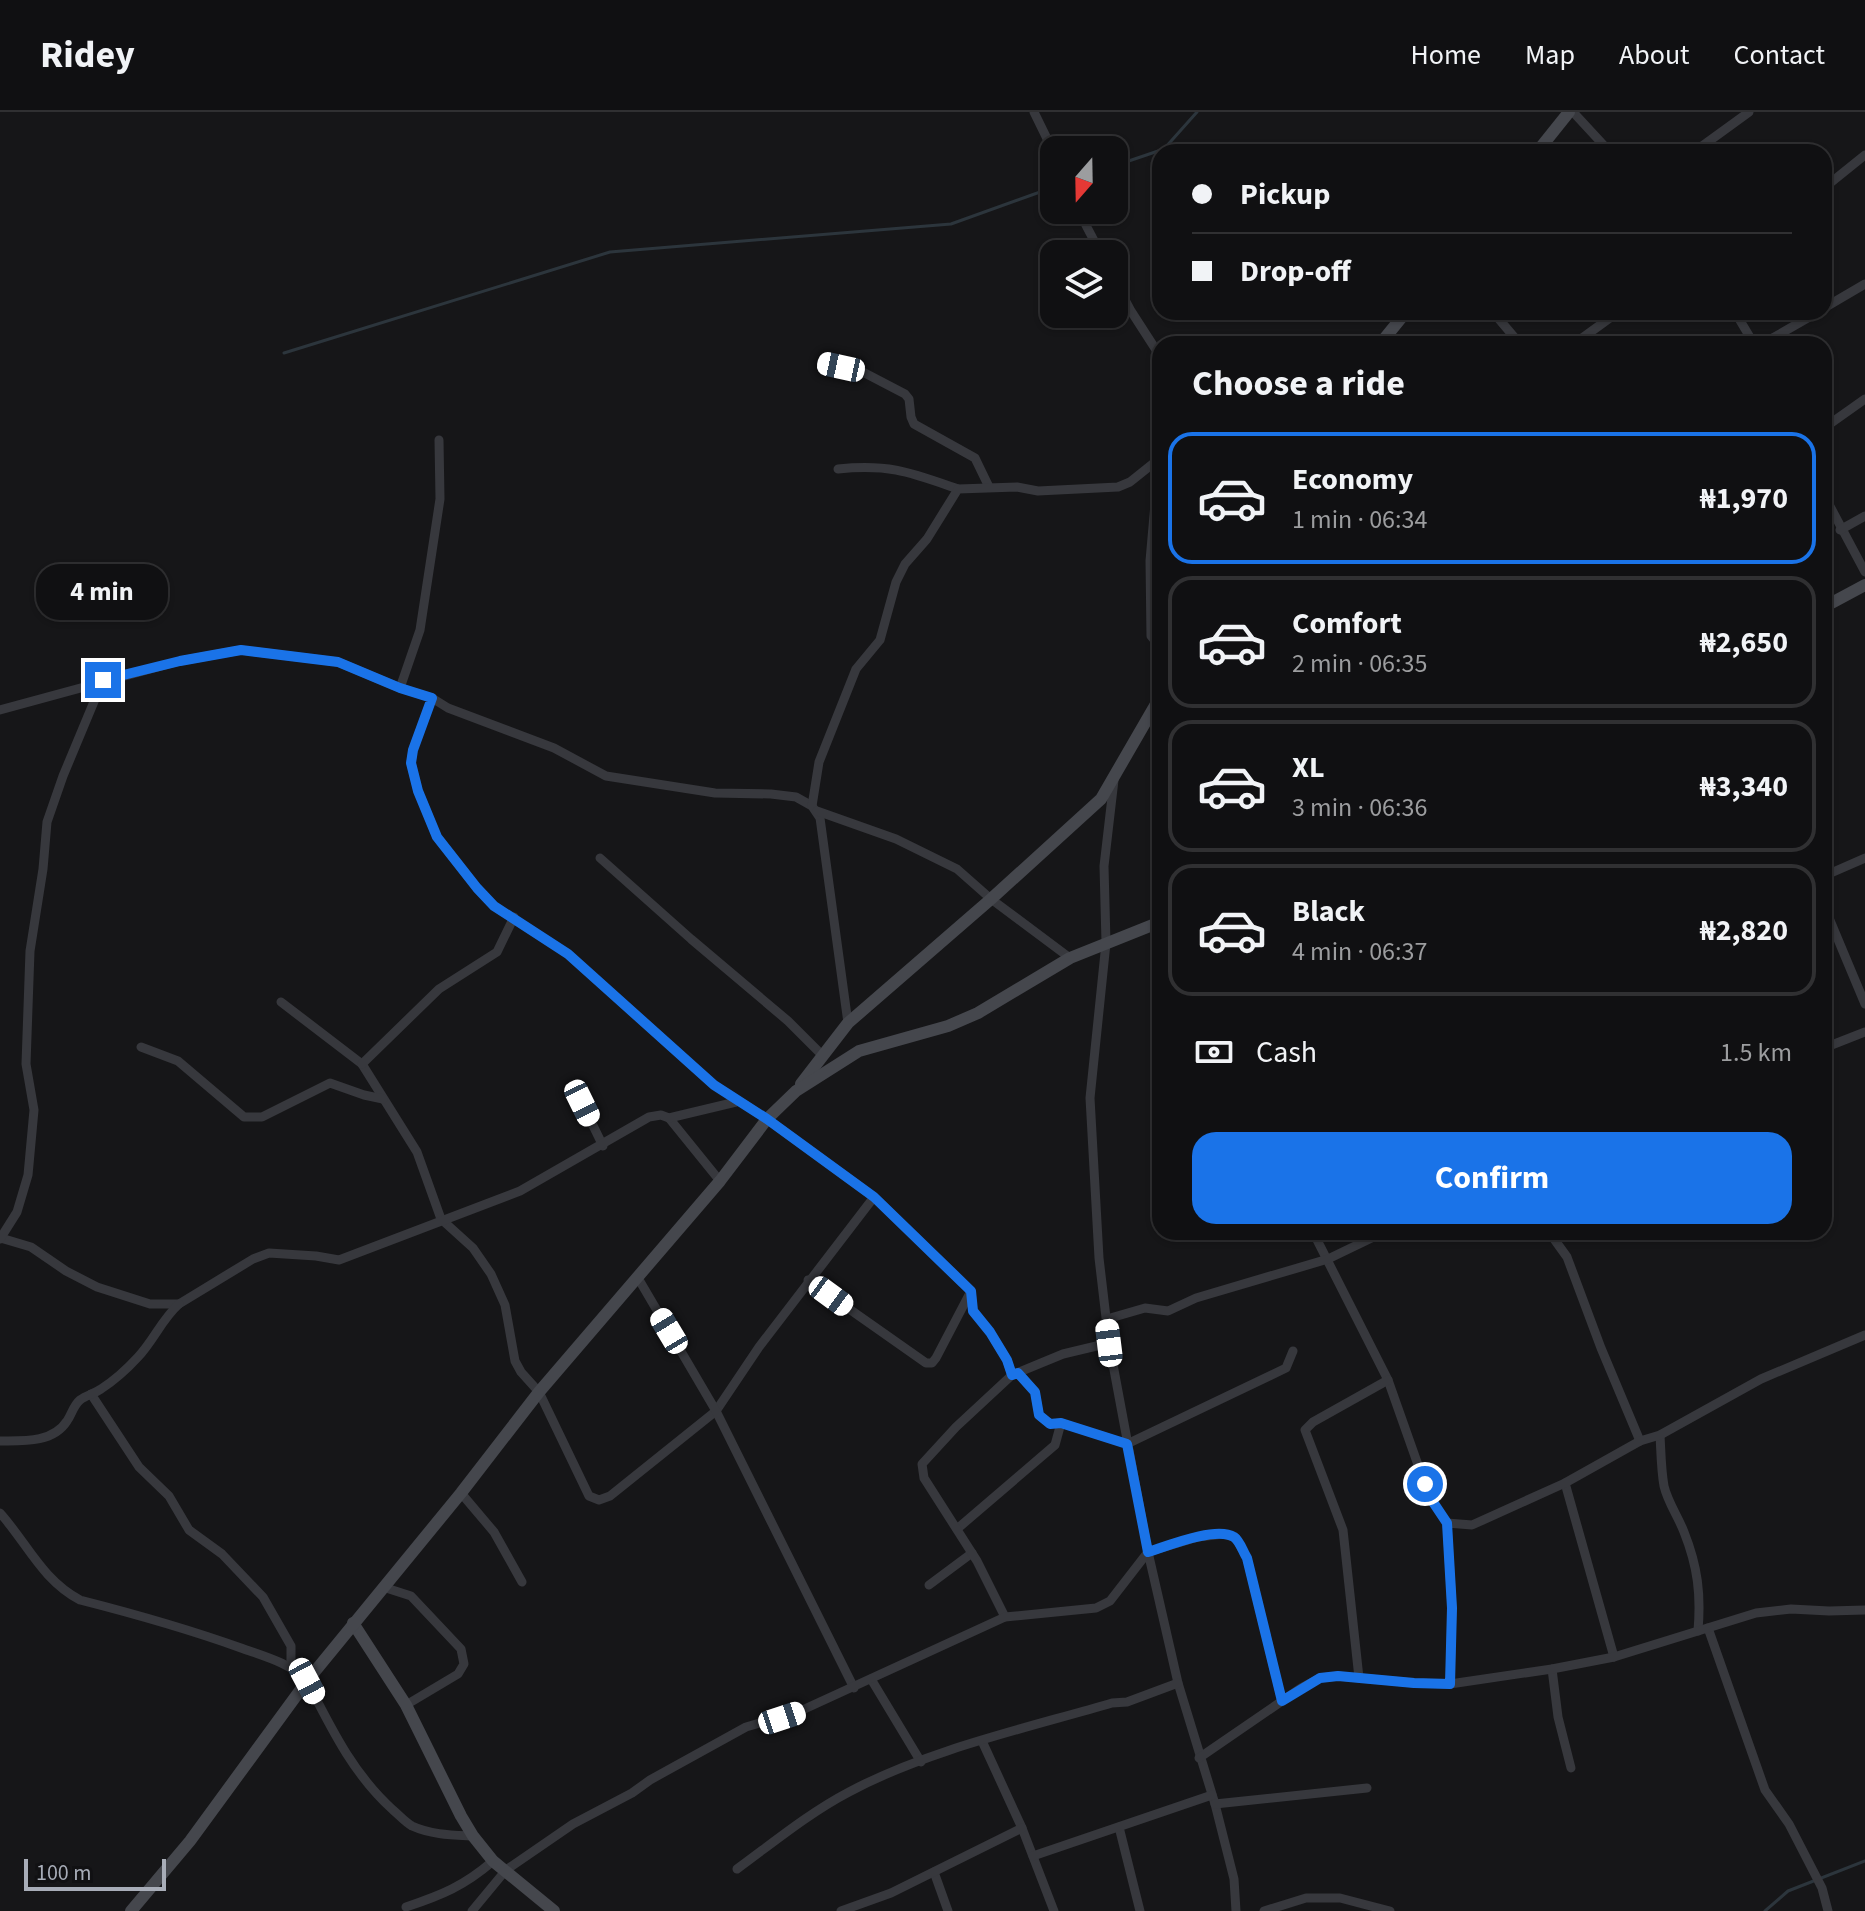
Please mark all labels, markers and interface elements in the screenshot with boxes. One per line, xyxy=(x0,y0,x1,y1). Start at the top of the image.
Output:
text: Ridey xyxy=(40,28,135,82)
text: Home xyxy=(1410,35,1481,75)
text: Map xyxy=(1525,35,1575,75)
text: About xyxy=(1619,35,1690,75)
text: Contact xyxy=(1734,35,1825,75)
north arrow xyxy=(1040,136,1128,224)
map controls xyxy=(1040,136,1128,328)
text: Pickup xyxy=(1240,173,1330,216)
button: layers xyxy=(1040,240,1128,328)
text: Drop-off xyxy=(1240,250,1351,293)
car xyxy=(815,350,867,384)
text: Choose a ride xyxy=(1192,358,1405,409)
text: Economy xyxy=(1292,458,1413,501)
icon: car xyxy=(1196,462,1268,534)
text: ₦1,970 xyxy=(1700,477,1788,520)
text: 1 min · 06:34 xyxy=(1292,501,1427,538)
callout: 4 min xyxy=(37,564,169,620)
text: 4 min xyxy=(70,573,134,610)
text: Comfort xyxy=(1292,602,1402,645)
icon: car xyxy=(1196,606,1268,678)
text: ₦2,650 xyxy=(1700,621,1788,664)
text: 2 min · 06:35 xyxy=(1292,645,1427,682)
route end xyxy=(85,662,121,698)
text: XL xyxy=(1292,746,1325,789)
icon: car xyxy=(1196,750,1268,822)
text: ₦3,340 xyxy=(1700,765,1788,808)
text: 3 min · 06:36 xyxy=(1292,789,1427,826)
text: Black xyxy=(1292,890,1365,933)
icon: car xyxy=(1196,894,1268,966)
text: ₦2,820 xyxy=(1700,909,1788,952)
text: 4 min · 06:37 xyxy=(1292,933,1427,970)
icon: cash xyxy=(1192,1030,1236,1074)
text: Cash xyxy=(1256,1031,1317,1074)
text: 1.5 km xyxy=(1720,1034,1792,1071)
car xyxy=(561,1076,603,1130)
button: Confirm xyxy=(1192,1132,1792,1224)
car xyxy=(805,1272,857,1320)
car xyxy=(646,1304,692,1358)
car xyxy=(1094,1318,1124,1368)
route start xyxy=(1407,1466,1443,1502)
car xyxy=(285,1654,329,1708)
car xyxy=(755,1699,809,1737)
scale bar xyxy=(24,1855,166,1891)
text: 100 m xyxy=(36,1857,91,1889)

